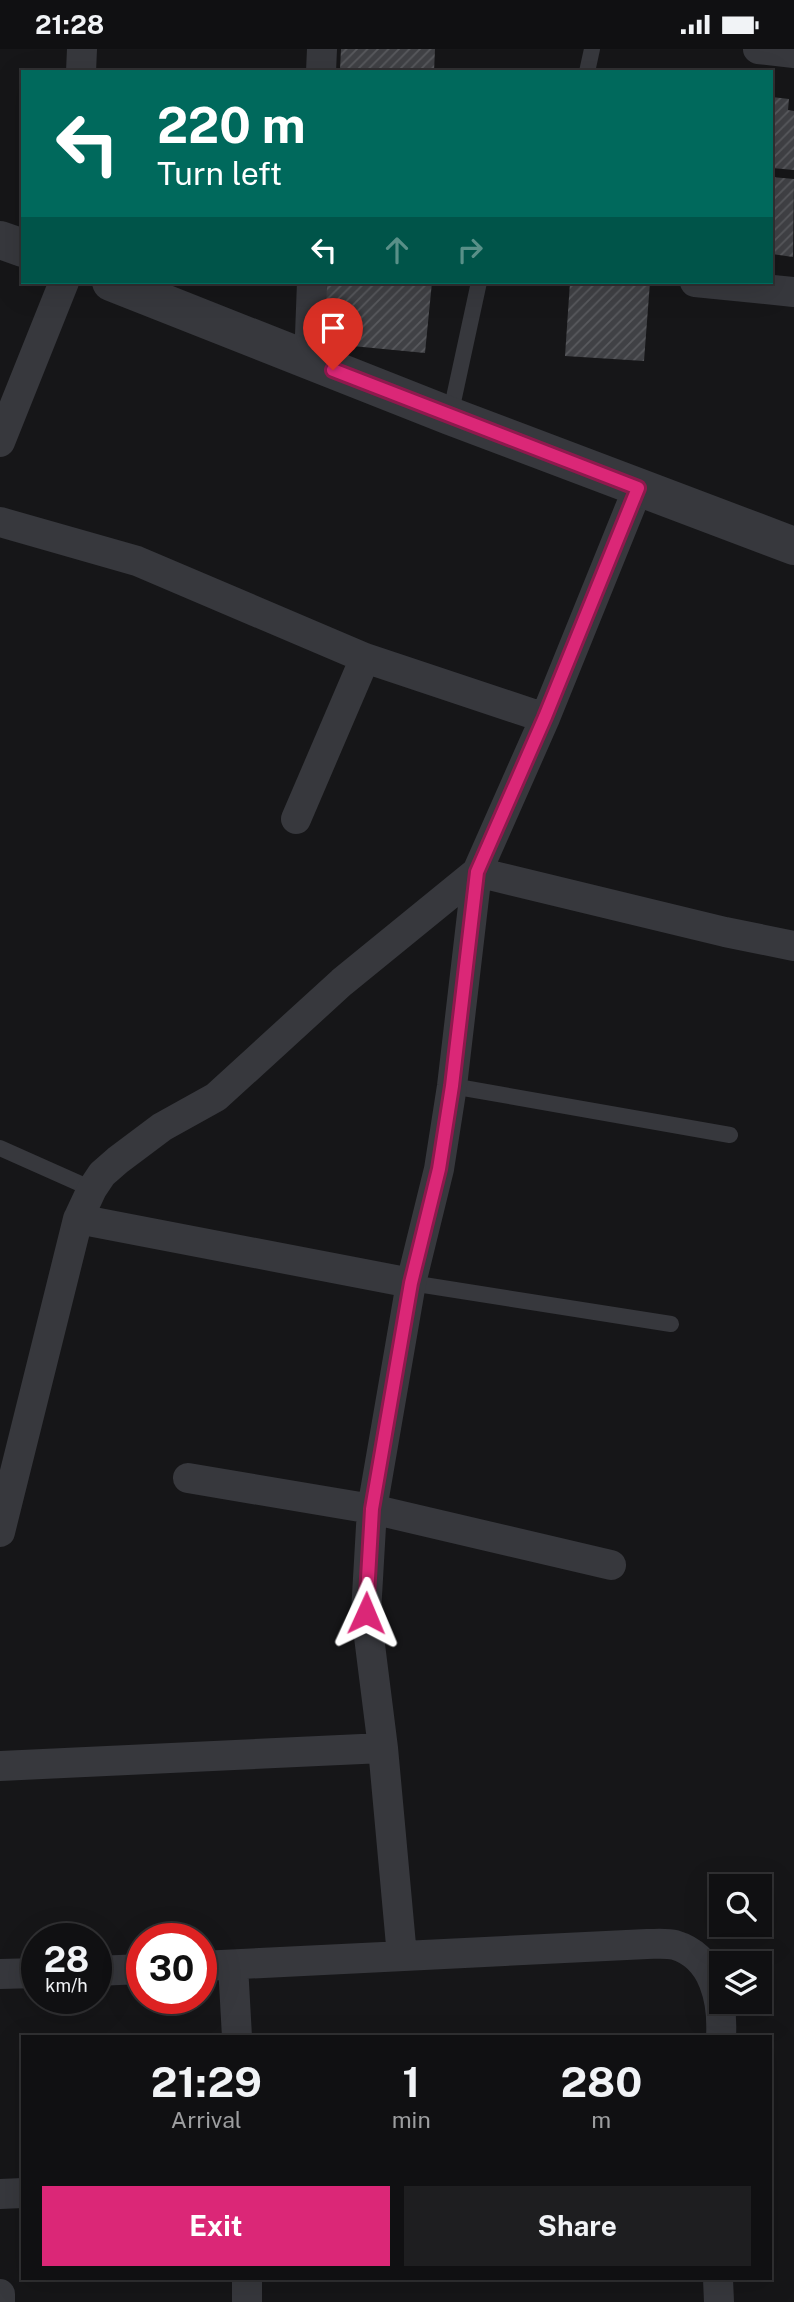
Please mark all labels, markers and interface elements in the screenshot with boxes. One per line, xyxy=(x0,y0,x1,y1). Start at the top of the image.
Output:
text: 21:28 xyxy=(35,9,104,40)
text: 220 m xyxy=(157,96,306,154)
icon: left xyxy=(42,98,133,189)
text: Turn left xyxy=(157,155,282,192)
icon: left xyxy=(305,231,343,269)
icon: ahead xyxy=(378,231,416,269)
icon: right xyxy=(451,231,489,269)
pin xyxy=(303,298,363,370)
icon: arrive xyxy=(314,309,352,347)
position arrow xyxy=(329,1576,403,1650)
map controls xyxy=(709,1874,772,2014)
button: search xyxy=(709,1874,772,1937)
speed limit sign: 30 xyxy=(126,1923,217,2014)
text: 28 xyxy=(44,1939,89,1980)
button: layers xyxy=(709,1951,772,2014)
text: km/h xyxy=(45,1975,88,1996)
text: 21:29 xyxy=(151,2057,262,2106)
text: 1 xyxy=(402,2057,420,2106)
text: 280 xyxy=(560,2057,642,2106)
text: Arrival xyxy=(171,2106,242,2133)
text: min xyxy=(392,2106,431,2133)
text: m xyxy=(591,2106,611,2133)
button: Exit xyxy=(42,2186,390,2266)
button: Share xyxy=(404,2186,751,2266)

